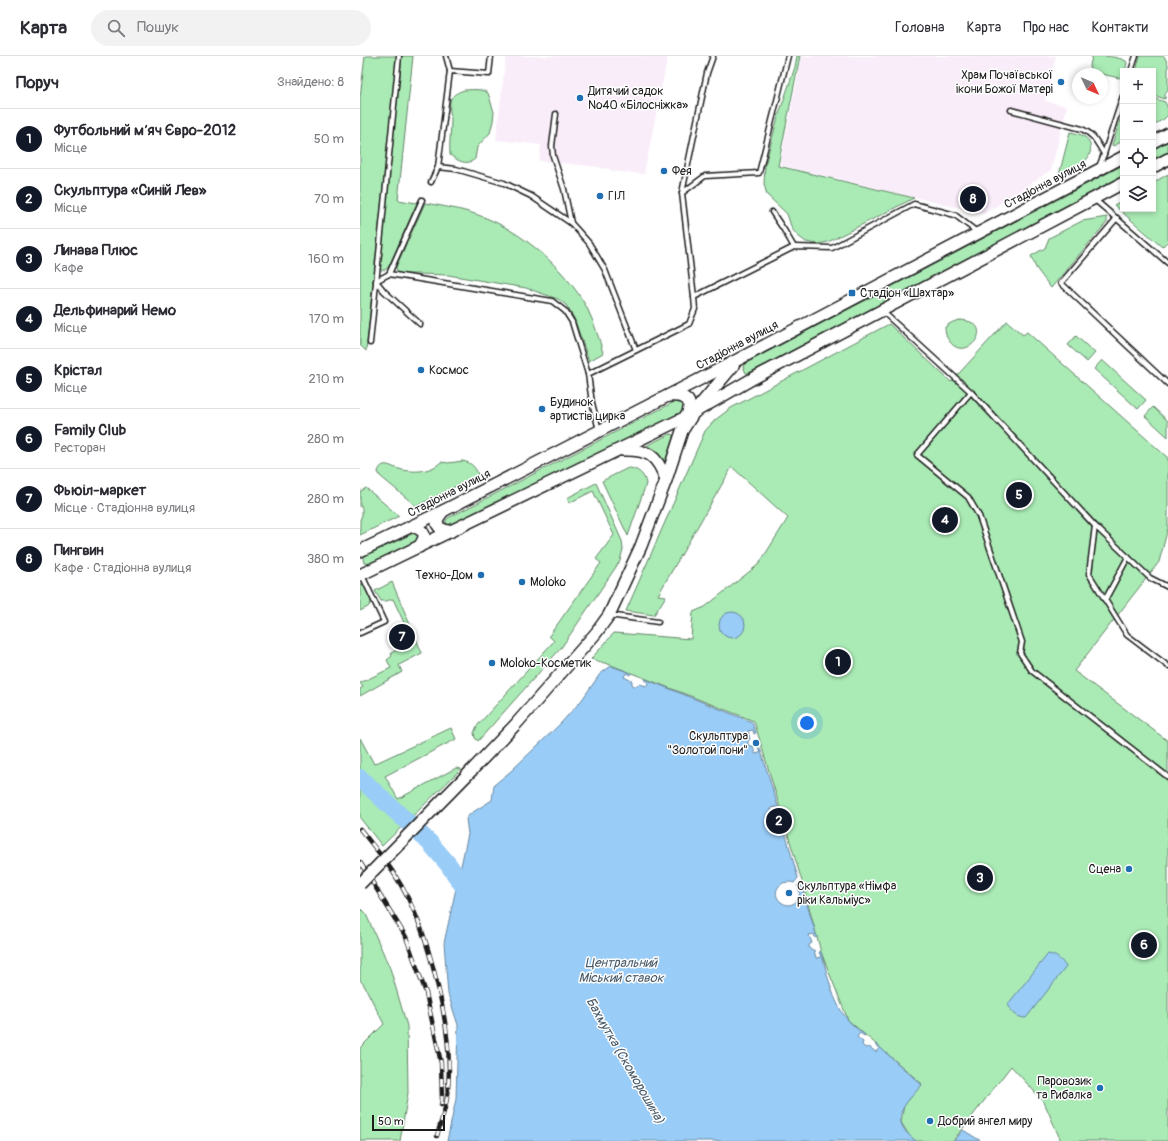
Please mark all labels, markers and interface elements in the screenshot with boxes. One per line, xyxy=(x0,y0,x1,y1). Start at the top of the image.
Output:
search box xyxy=(91,10,371,46)
text: Карта xyxy=(20,16,67,40)
icon: search xyxy=(105,17,127,39)
text: Пошук xyxy=(137,18,179,37)
text: Головна xyxy=(895,19,945,36)
text: Карта xyxy=(967,19,1001,36)
text: Про нас xyxy=(1023,19,1069,36)
text: Контакти xyxy=(1091,19,1148,36)
place label: Храм Почаївської ікони Божої Матері xyxy=(956,68,1053,97)
north arrow xyxy=(1072,68,1108,104)
map controls xyxy=(1120,68,1156,212)
button: + xyxy=(1120,68,1156,104)
text: Поруч xyxy=(16,72,59,93)
text: Знайдено: 8 xyxy=(277,74,344,90)
marker: Храм Почаївської ікони Божої Матері xyxy=(1056,77,1066,87)
place label: Дитячий садок №40 «Білосніжка» xyxy=(587,84,688,113)
marker: Дитячий садок №40 «Білосніжка» xyxy=(575,93,585,103)
button: − xyxy=(1120,104,1156,140)
text: Футбольний мʼяч Євро-2012 xyxy=(54,121,236,140)
text: 1 xyxy=(26,131,32,147)
text: 50 m xyxy=(314,131,344,147)
text: Місце xyxy=(54,140,87,156)
button: locate xyxy=(1120,140,1156,176)
street label: Стадіонна вулиця xyxy=(1002,156,1089,212)
place label: Фея xyxy=(672,164,692,179)
marker: Фея xyxy=(659,166,669,176)
button: layers xyxy=(1120,176,1156,212)
text: Скульптура «Синій Лев» xyxy=(54,181,206,200)
pin: 8 xyxy=(960,184,986,214)
place label: ГІЛ xyxy=(608,189,625,204)
text: 2 xyxy=(25,191,33,207)
text: 70 m xyxy=(314,191,344,207)
marker: ГІЛ xyxy=(595,191,605,201)
text: Місце xyxy=(54,200,87,216)
text: Линава Плюс xyxy=(54,241,138,260)
text: 3 xyxy=(25,251,33,267)
text: 160 m xyxy=(308,251,344,267)
text: Кафе xyxy=(54,260,83,276)
place label: Стадіон «Шахтар» xyxy=(860,286,954,301)
marker: Стадіон «Шахтар» xyxy=(847,288,857,298)
text: Дельфинарий Немо xyxy=(54,301,176,320)
text: 4 xyxy=(25,311,33,327)
text: 170 m xyxy=(309,311,344,327)
street label: Стадіонна вулиця xyxy=(694,317,781,373)
text: Місце xyxy=(54,320,87,336)
text: Крістал xyxy=(54,361,102,380)
place label: Космос xyxy=(429,363,469,378)
marker: Космос xyxy=(416,365,426,375)
text: 5 xyxy=(25,371,33,387)
text: 210 m xyxy=(308,371,344,387)
text: Місце xyxy=(54,380,87,396)
place label: Будинок артистів цирка xyxy=(550,395,626,424)
marker: Будинок артистів цирка xyxy=(537,404,547,414)
text: Family Club xyxy=(54,421,126,440)
text: 6 xyxy=(25,431,33,447)
text: 280 m xyxy=(307,431,344,447)
text: Ресторан xyxy=(54,440,105,456)
street label: Стадіонна вулиця xyxy=(405,466,493,521)
pin: 5 xyxy=(1006,480,1032,510)
text: Фьюіл-маркет xyxy=(54,481,146,500)
text: 7 xyxy=(26,491,32,507)
text: 280 m xyxy=(307,491,344,507)
text: Місце · Стадіонна вулиця xyxy=(54,500,195,516)
pin: 4 xyxy=(932,505,958,535)
text: Пингвин xyxy=(54,541,104,560)
text: 8 xyxy=(26,551,32,567)
text: 380 m xyxy=(307,551,344,567)
text: Кафе · Стадіонна вулиця xyxy=(54,560,191,576)
place label: Техно-Дом xyxy=(415,568,473,583)
marker: Техно-Дом xyxy=(476,570,486,580)
place label: Moloko xyxy=(530,575,566,590)
marker: Moloko xyxy=(517,577,527,587)
pin: 7 xyxy=(389,622,415,652)
pin: 1 xyxy=(825,647,851,677)
place label: Moloko-Косметик xyxy=(500,656,592,671)
marker: Moloko-Косметик xyxy=(487,658,497,668)
your location xyxy=(797,713,817,733)
place label: Скульптура "Золотой пони" xyxy=(667,729,748,758)
marker: Скульптура "Золотой пони" xyxy=(751,738,761,748)
pin: 2 xyxy=(766,806,792,836)
place label: Сцена xyxy=(1089,862,1121,877)
pin: 3 xyxy=(967,863,993,893)
marker: Сцена xyxy=(1124,864,1134,874)
place label: Скульптура «Німфа ріки Кальміус» xyxy=(797,879,897,908)
marker: Скульптура «Німфа ріки Кальміус» xyxy=(784,888,794,898)
pin: 6 xyxy=(1131,930,1157,960)
water label: Центральний Міський ставок xyxy=(579,955,665,986)
water label: Бахмутка (Скоморошина) xyxy=(582,995,668,1127)
place label: Паровозик та Рибалка xyxy=(1036,1074,1092,1103)
marker: Паровозик та Рибалка xyxy=(1095,1083,1105,1093)
scale bar xyxy=(372,1113,445,1132)
place label: Добрий ангел миру xyxy=(937,1114,1032,1129)
text: 50 m xyxy=(378,1115,404,1128)
marker: Добрий ангел миру xyxy=(925,1116,935,1126)

